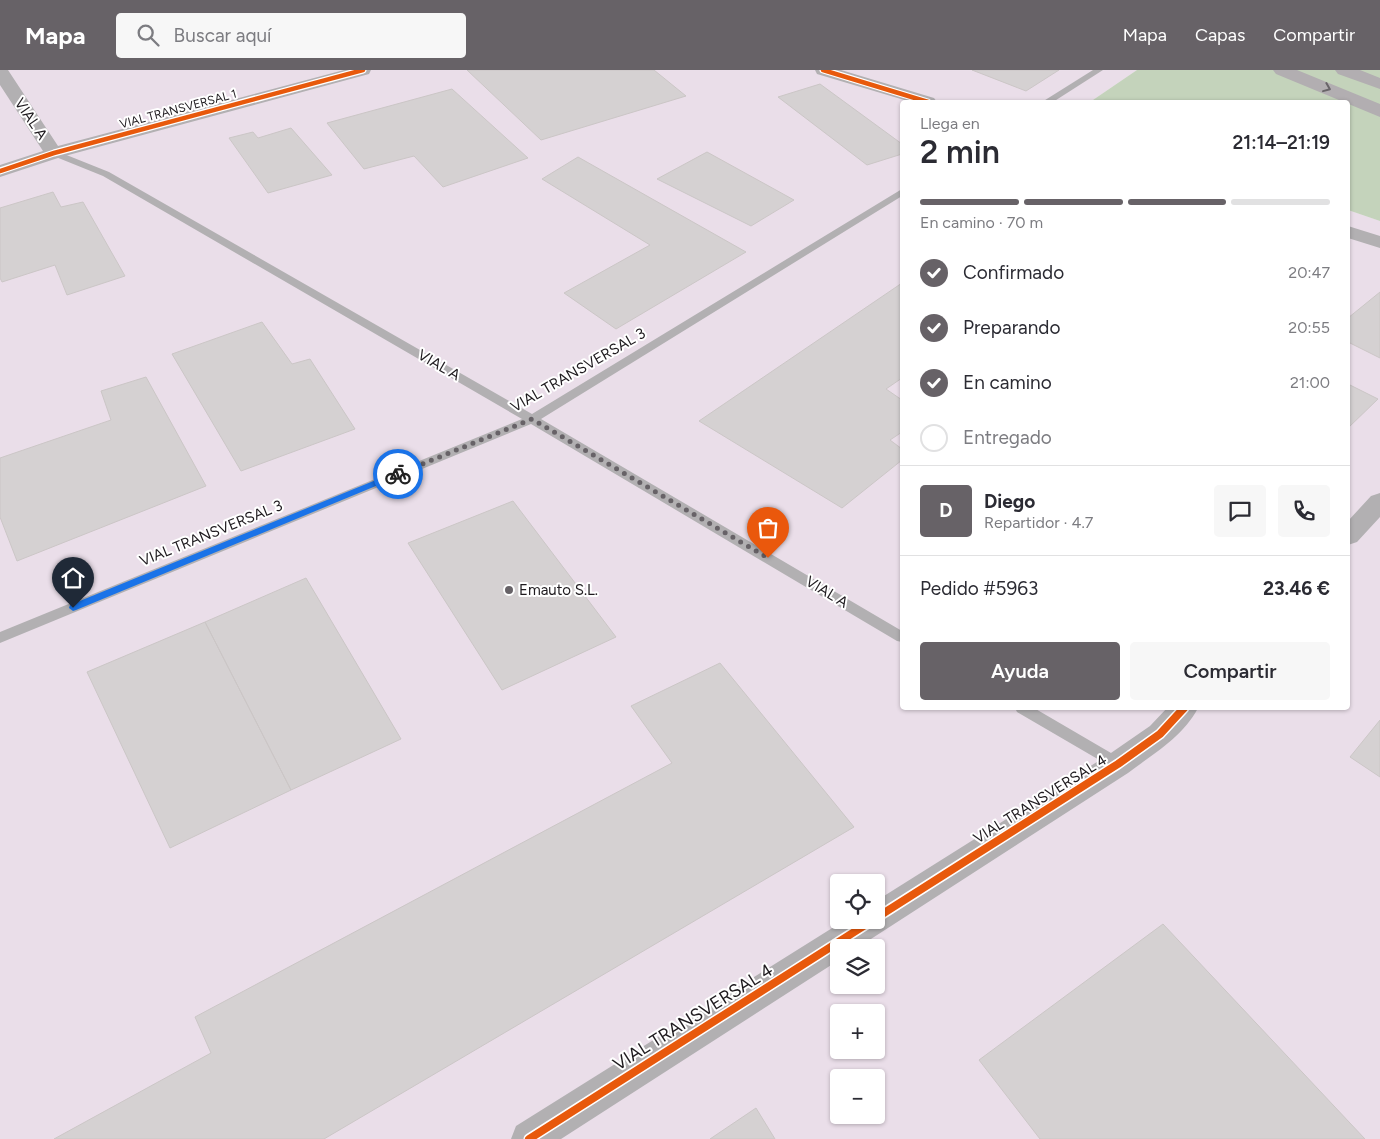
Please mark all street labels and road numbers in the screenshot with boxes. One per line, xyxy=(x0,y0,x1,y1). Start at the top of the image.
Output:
street label: VIAL TRANSVERSAL 1 xyxy=(118,87,238,131)
street label: VIAL A xyxy=(11,95,51,143)
street label: VIAL TRANSVERSAL 3 xyxy=(507,324,649,416)
street label: VIAL A xyxy=(414,346,464,384)
street label: VIAL TRANSVERSAL 3 xyxy=(137,496,285,570)
street label: VIAL A xyxy=(803,572,851,612)
street label: VIAL TRANSVERSAL 4 xyxy=(970,751,1110,847)
street label: VIAL TRANSVERSAL 4 xyxy=(609,959,777,1075)

